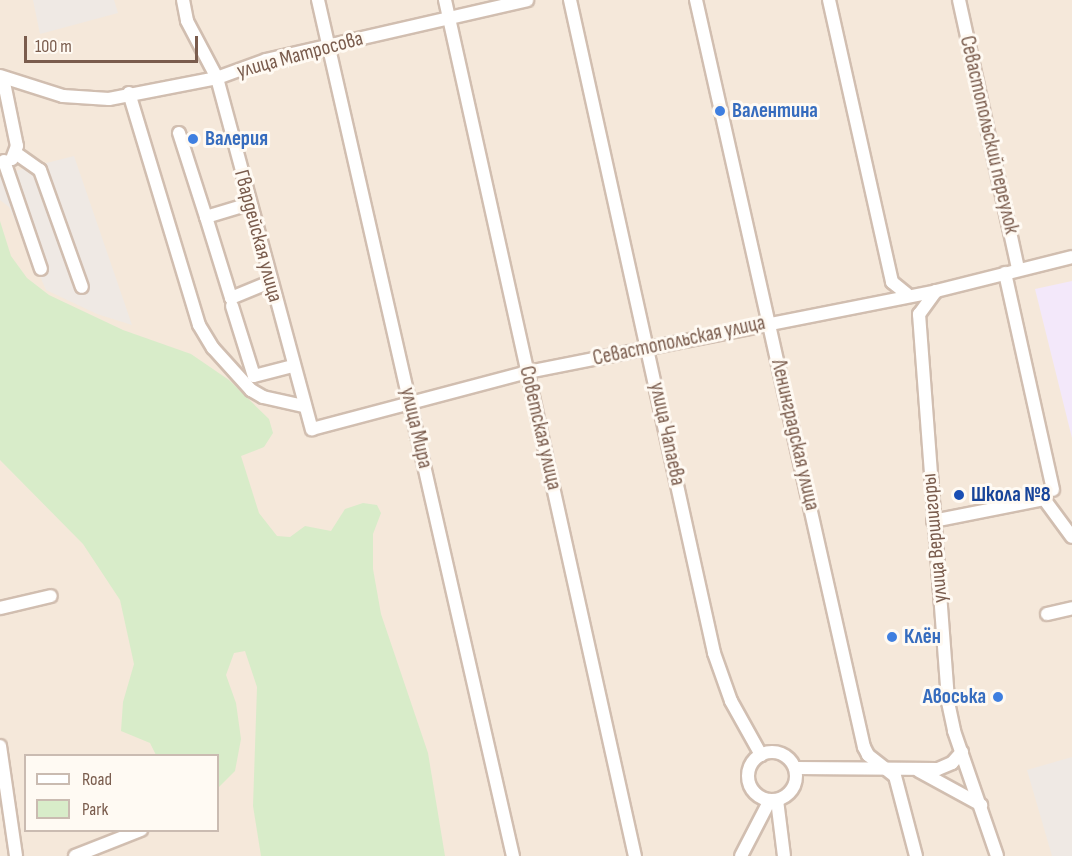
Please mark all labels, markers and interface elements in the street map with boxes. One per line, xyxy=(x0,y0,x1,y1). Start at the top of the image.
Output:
scale bar xyxy=(27,24,201,62)
street label: улица Матросова xyxy=(234,26,366,84)
street label: Севастопольский переулок xyxy=(954,34,1024,236)
text: 100 m xyxy=(35,36,72,57)
place label: Валентина xyxy=(732,98,818,124)
marker: Валентина xyxy=(713,104,727,118)
place label: Валерия xyxy=(205,126,268,152)
marker: Валерия xyxy=(186,132,200,146)
street label: Гвардейская улица xyxy=(228,167,288,305)
street label: Севастопольская улица xyxy=(591,310,767,372)
street label: Ленинградская улица xyxy=(765,357,825,513)
street label: Советская улица xyxy=(514,364,566,492)
street label: улица Чапаева xyxy=(644,380,690,488)
street label: улица Мира xyxy=(394,385,438,471)
street label: улица Вершигоры xyxy=(917,472,953,604)
place label: Школа №8 xyxy=(971,482,1051,508)
marker: Школа №8 xyxy=(952,488,966,502)
place label: Клён xyxy=(904,624,941,650)
marker: Клён xyxy=(885,630,899,644)
place label: Авоська xyxy=(923,684,986,710)
marker: Авоська xyxy=(991,690,1005,704)
legend xyxy=(24,754,219,832)
text: Road xyxy=(82,769,112,790)
text: Park xyxy=(82,799,108,820)

